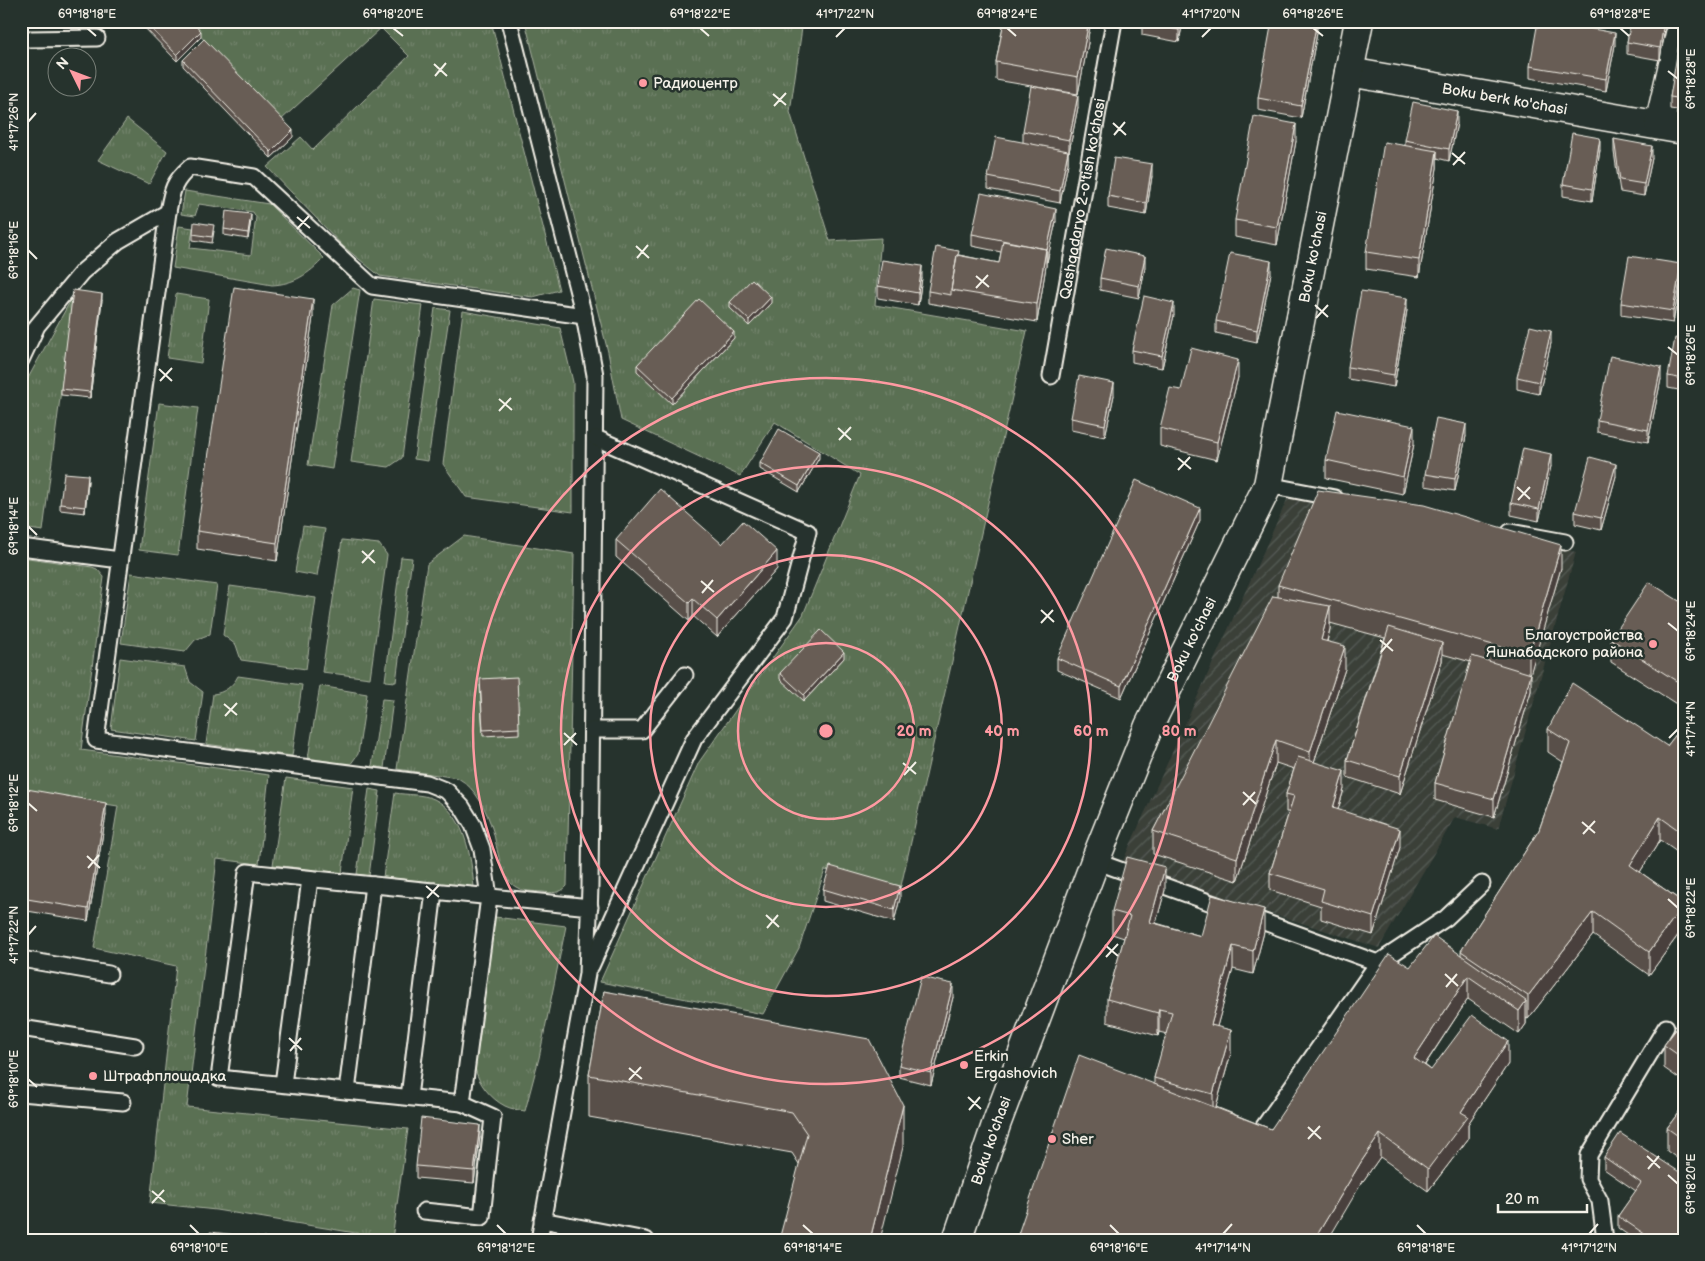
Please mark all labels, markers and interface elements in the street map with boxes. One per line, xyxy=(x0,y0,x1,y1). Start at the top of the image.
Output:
text: 69°18'18"E xyxy=(58,7,116,22)
text: 69°18'20"E xyxy=(363,7,423,22)
text: 69°18'22"E xyxy=(670,7,730,22)
text: 41°17'22"N xyxy=(816,7,874,22)
text: 69°18'24"E xyxy=(977,7,1037,22)
text: 41°17'20"N xyxy=(1182,7,1240,22)
text: 69°18'26"E xyxy=(1283,7,1344,22)
text: 69°18'28"E xyxy=(1590,7,1650,22)
north arrow xyxy=(48,48,98,98)
text: 69°18'28"E xyxy=(1684,49,1699,109)
text: N xyxy=(53,54,73,73)
place label: Радиоцентр xyxy=(653,74,738,93)
marker: Радиоцентр xyxy=(637,77,649,89)
street label: Boku berk ko'chasi xyxy=(1441,79,1569,119)
text: 41°17'26"N xyxy=(7,93,22,151)
street label: Qashqadaryo 2-o'tish ko'chasi xyxy=(1055,97,1110,301)
street label: Boku ko'chasi xyxy=(1294,210,1331,304)
text: 69°18'16"E xyxy=(7,221,22,279)
text: 69°18'26"E xyxy=(1684,324,1699,385)
text: 69°18'14"E xyxy=(7,497,22,555)
street label: Boku ko'chasi xyxy=(1163,594,1221,686)
text: 69°18'24"E xyxy=(1684,601,1699,661)
place label: Благоустройства Яшнабадского района xyxy=(1486,626,1643,662)
marker: Благоустройства Яшнабадского района xyxy=(1647,638,1659,650)
text: 41°17'14"N xyxy=(1684,701,1699,757)
centre of rings xyxy=(817,722,835,740)
text: 20 m xyxy=(897,722,932,741)
text: 40 m xyxy=(984,722,1020,741)
text: 60 m xyxy=(1073,722,1109,741)
text: 80 m xyxy=(1161,722,1197,741)
text: 69°18'12"E xyxy=(7,774,22,832)
text: 69°18'22"E xyxy=(1684,878,1699,938)
text: 41°17'22"N xyxy=(7,906,22,964)
place label: Erkin Ergashovich xyxy=(974,1047,1057,1083)
text: 69°18'10"E xyxy=(7,1050,22,1108)
marker: Erkin Ergashovich xyxy=(958,1059,970,1071)
place label: Штрафплощадка xyxy=(103,1067,226,1086)
marker: Штрафплощадка xyxy=(87,1070,99,1082)
street label: Boku ko'chasi xyxy=(967,1094,1015,1188)
place label: Sher xyxy=(1062,1130,1094,1149)
marker: Sher xyxy=(1046,1133,1058,1145)
text: 69°18'20"E xyxy=(1684,1154,1699,1214)
scale bar xyxy=(1498,1181,1586,1213)
text: 20 m xyxy=(1505,1190,1539,1209)
text: 69°18'10"E xyxy=(170,1241,228,1256)
text: 69°18'12"E xyxy=(477,1241,535,1256)
text: 69°18'14"E xyxy=(784,1241,842,1256)
text: 69°18'16"E xyxy=(1090,1241,1148,1256)
text: 41°17'14"N xyxy=(1195,1241,1251,1256)
text: 69°18'18"E xyxy=(1397,1241,1455,1256)
text: 41°17'12"N xyxy=(1561,1241,1617,1256)

